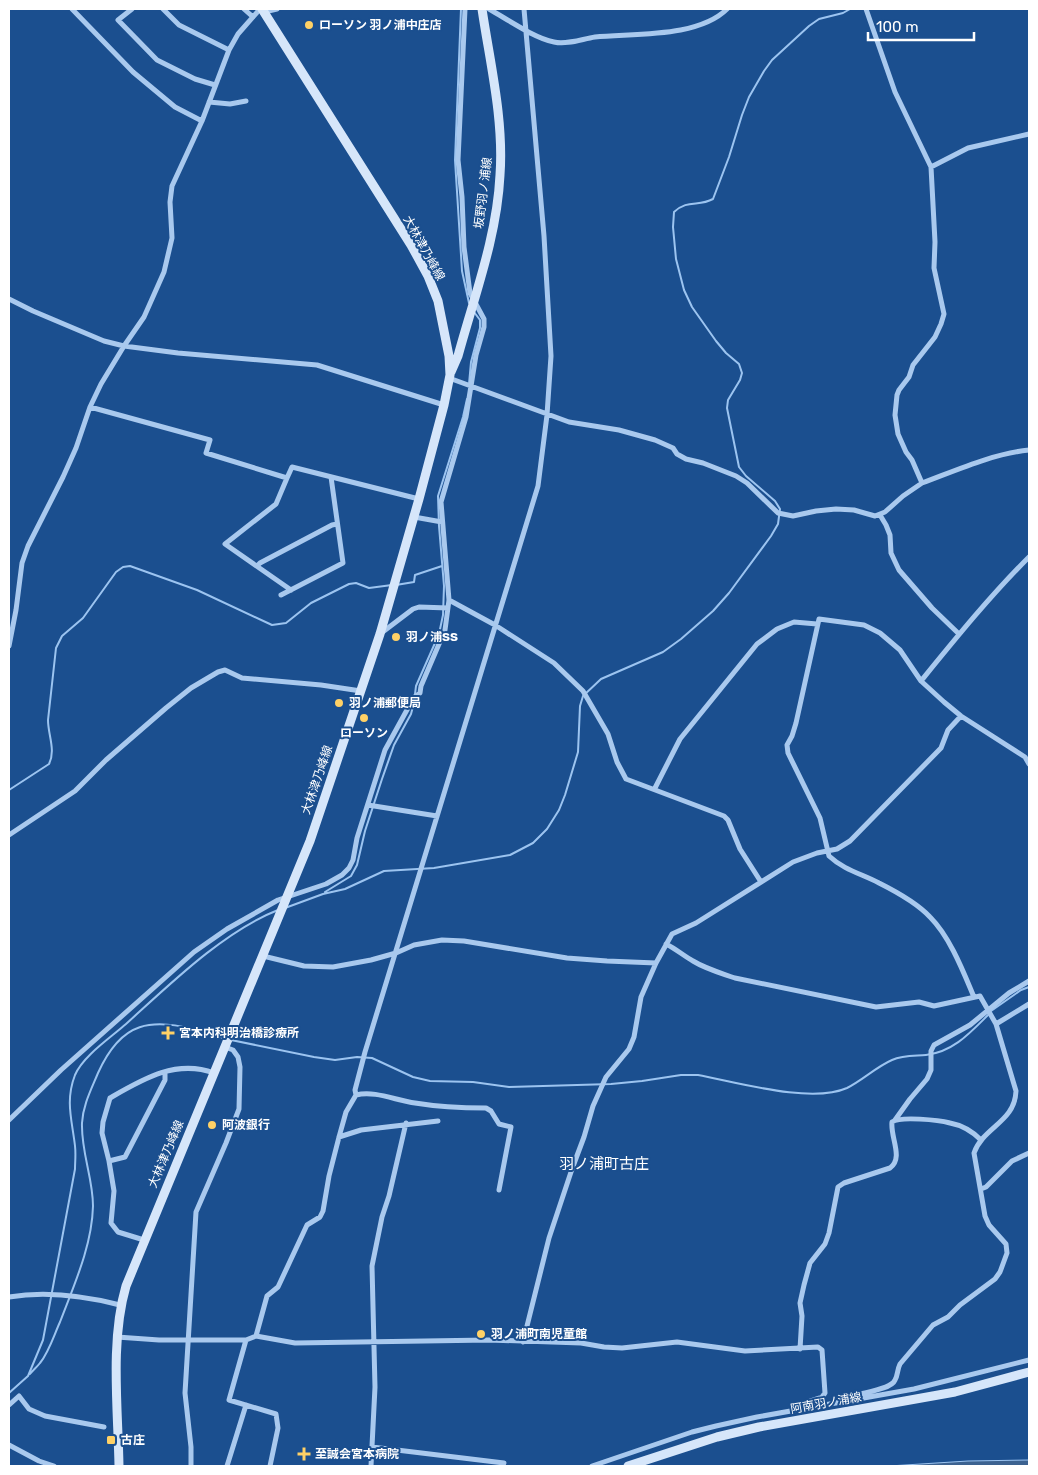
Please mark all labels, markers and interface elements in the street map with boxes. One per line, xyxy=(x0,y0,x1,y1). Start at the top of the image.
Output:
scale bar xyxy=(868,10,974,42)
place label: ローソン 羽ノ浦中庄店 xyxy=(319,18,442,32)
text: 100 m xyxy=(876,18,918,36)
marker: ローソン 羽ノ浦中庄店 xyxy=(303,19,315,31)
street label: 坂野羽ノ浦線 xyxy=(472,156,494,230)
street label: 大林津乃峰線 xyxy=(400,213,448,283)
place label: 羽ノ浦SS xyxy=(406,630,458,644)
marker: 羽ノ浦SS xyxy=(390,631,402,643)
place label: 羽ノ浦郵便局 xyxy=(349,696,421,710)
marker: 羽ノ浦郵便局 xyxy=(333,697,345,709)
marker: ローソン xyxy=(358,712,370,724)
place label: ローソン xyxy=(340,726,388,740)
street label: 大林津乃峰線 xyxy=(299,744,335,816)
marker: 宮本内科明治橋診療所 xyxy=(161,1026,175,1040)
place label: 宮本内科明治橋診療所 xyxy=(179,1026,299,1040)
street label: 大林津乃峰線 xyxy=(145,1118,187,1190)
place label: 阿波銀行 xyxy=(222,1118,270,1132)
marker: 阿波銀行 xyxy=(206,1119,218,1131)
district label: 羽ノ浦町古庄 xyxy=(559,1155,649,1173)
place label: 羽ノ浦町南児童館 xyxy=(491,1327,587,1341)
marker: 羽ノ浦町南児童館 xyxy=(475,1328,487,1340)
street label: 阿南羽ノ浦線 xyxy=(789,1390,863,1416)
place label: 古庄 xyxy=(121,1433,145,1447)
marker: 古庄 xyxy=(105,1434,117,1446)
marker: 至誠会宮本病院 xyxy=(297,1447,311,1461)
place label: 至誠会宮本病院 xyxy=(315,1447,399,1461)

